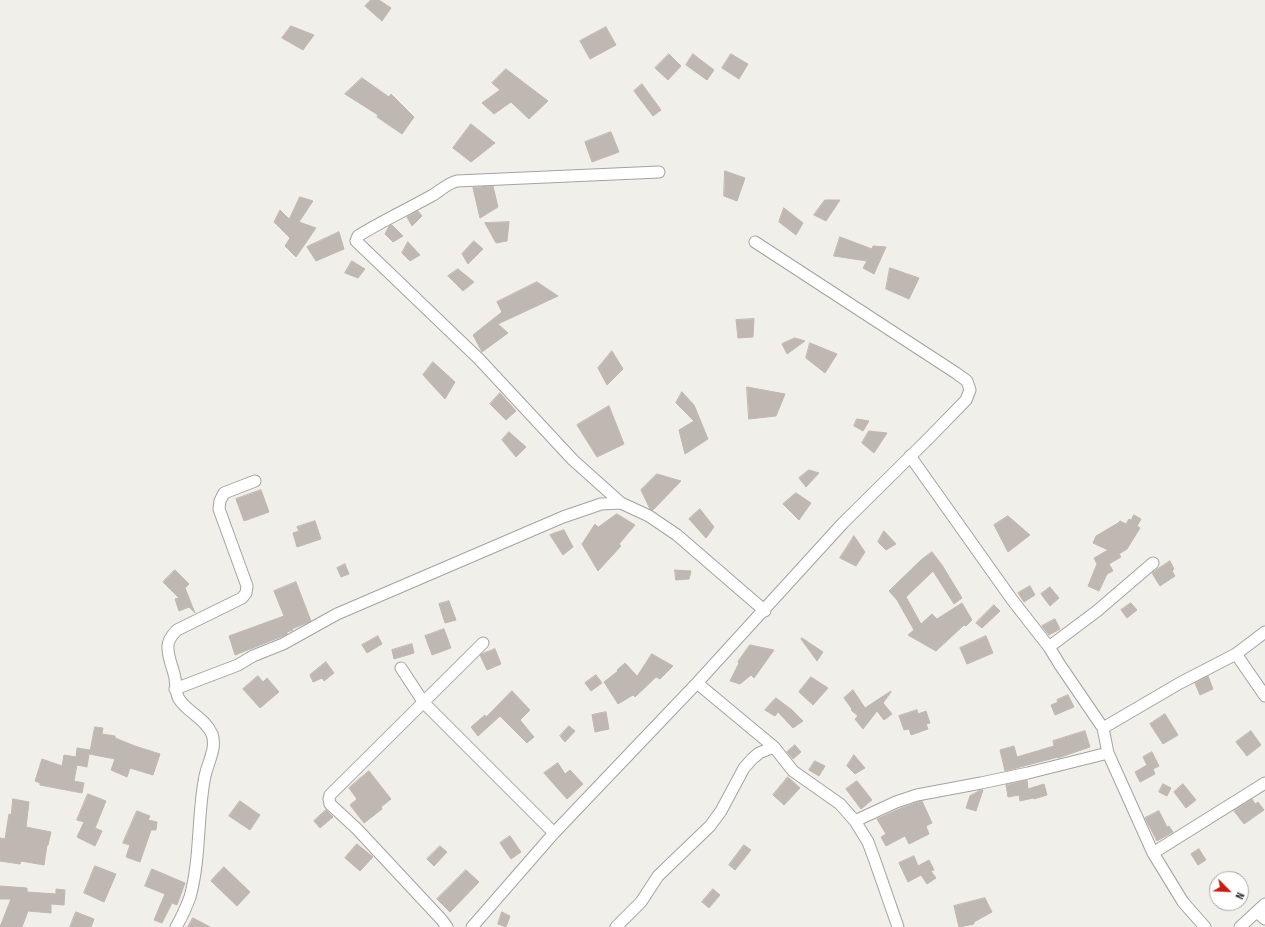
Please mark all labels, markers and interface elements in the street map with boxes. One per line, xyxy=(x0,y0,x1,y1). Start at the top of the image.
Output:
north arrow xyxy=(1209,871,1249,911)
text: N xyxy=(1232,890,1247,901)

